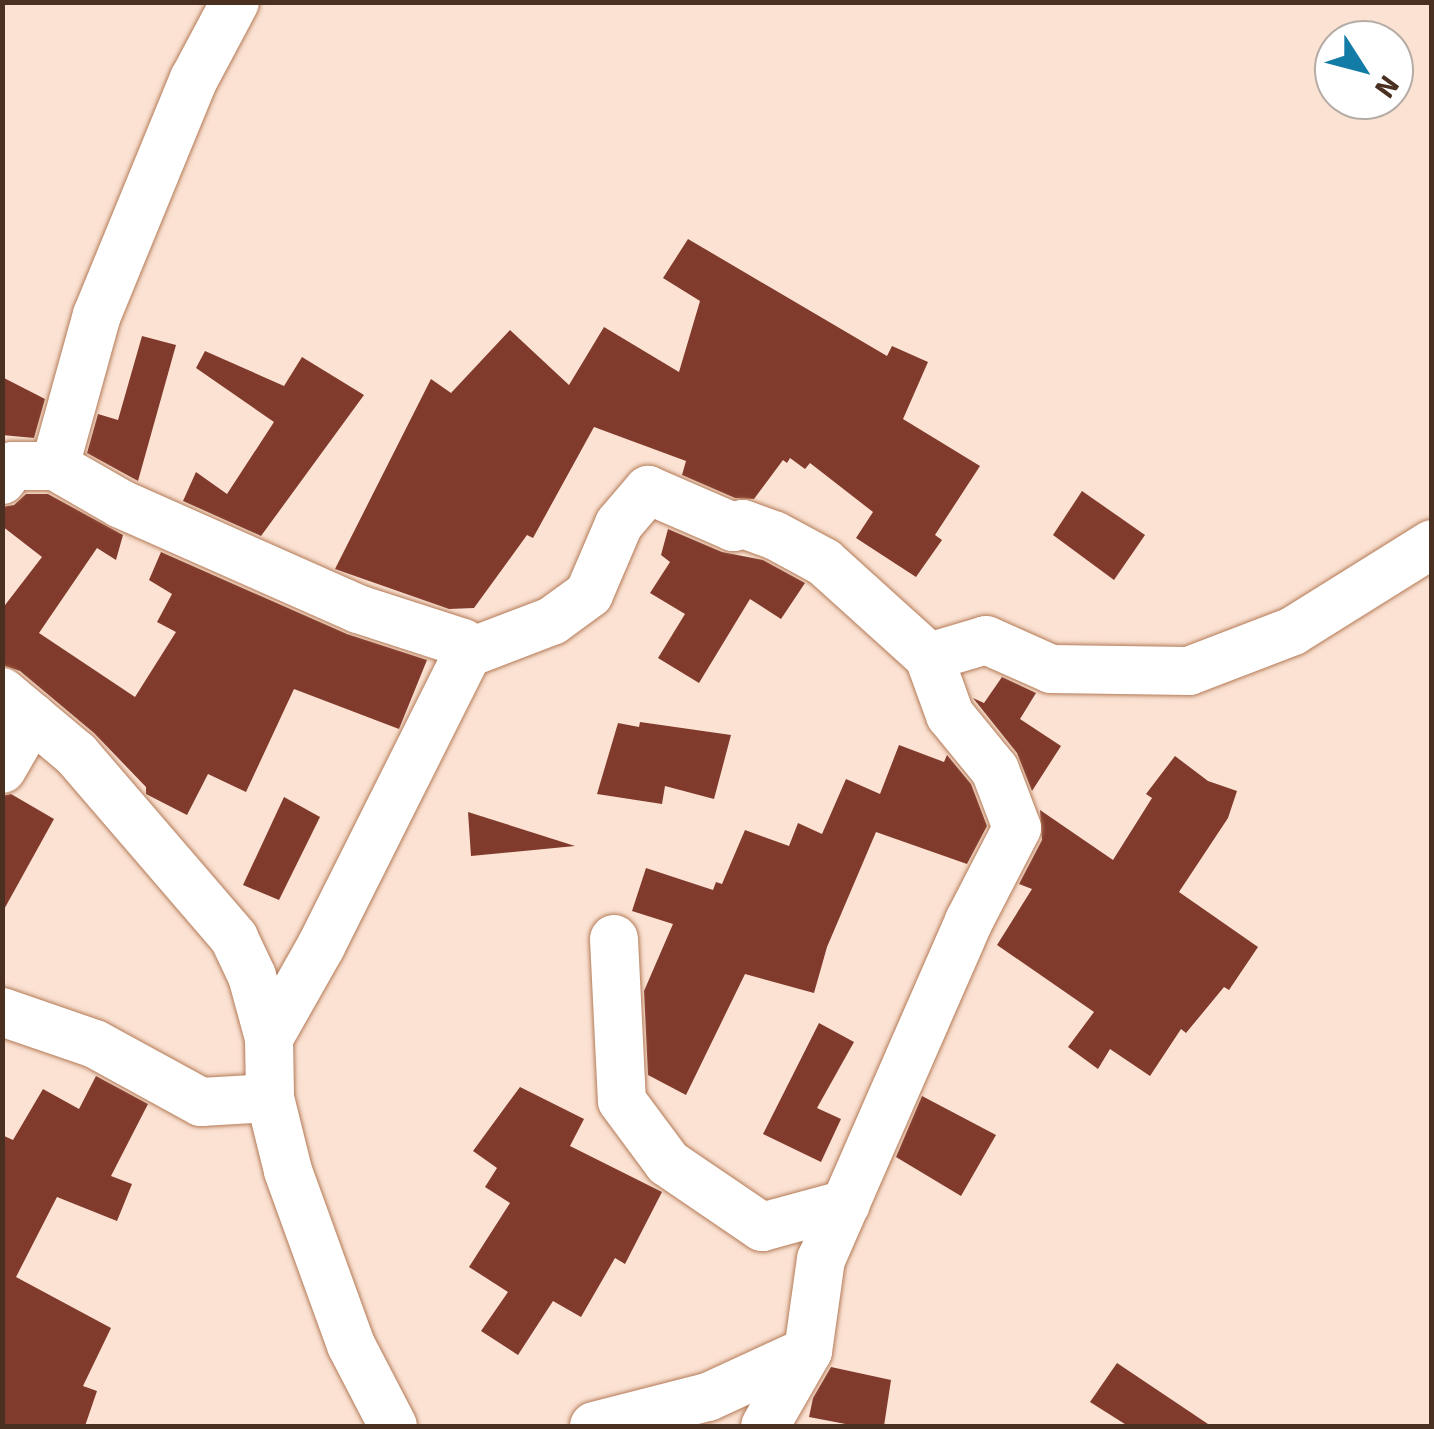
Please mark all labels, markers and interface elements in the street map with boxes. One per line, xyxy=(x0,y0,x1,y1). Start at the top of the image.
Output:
north arrow xyxy=(1314,20,1414,120)
text: N xyxy=(1367,69,1406,104)

